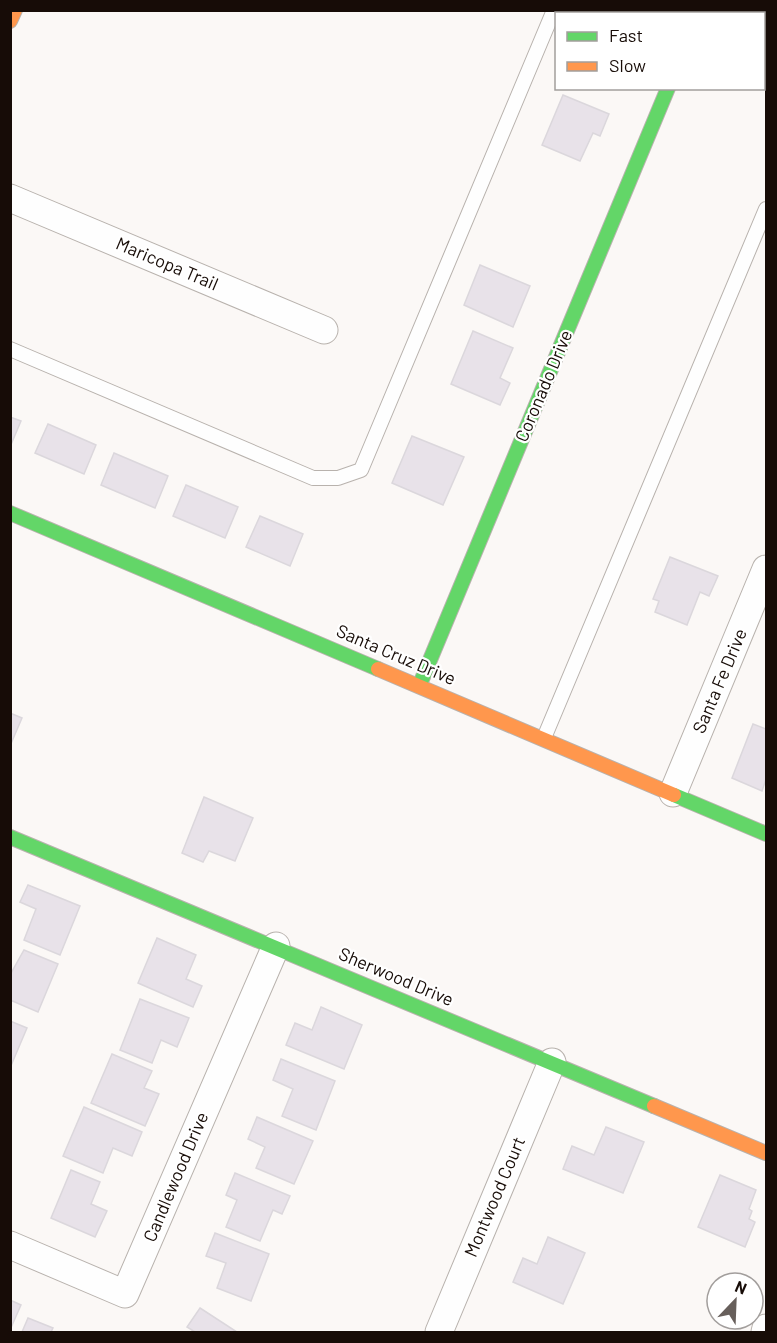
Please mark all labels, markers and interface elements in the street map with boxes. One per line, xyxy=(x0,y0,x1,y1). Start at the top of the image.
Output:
legend xyxy=(555,12,765,90)
text: Fast xyxy=(609,24,643,46)
text: Slow xyxy=(609,54,646,76)
street label: Maricopa Trail xyxy=(113,232,222,294)
street label: Coronado Drive xyxy=(510,326,576,445)
street label: Santa Cruz Drive xyxy=(333,619,459,689)
street label: Santa Fe Drive xyxy=(687,625,751,736)
street label: Sherwood Drive xyxy=(336,942,457,1010)
street label: Candlewood Drive xyxy=(138,1108,212,1245)
street label: Montwood Court xyxy=(459,1133,529,1260)
north arrow xyxy=(705,1271,765,1331)
text: N xyxy=(732,1276,750,1298)

